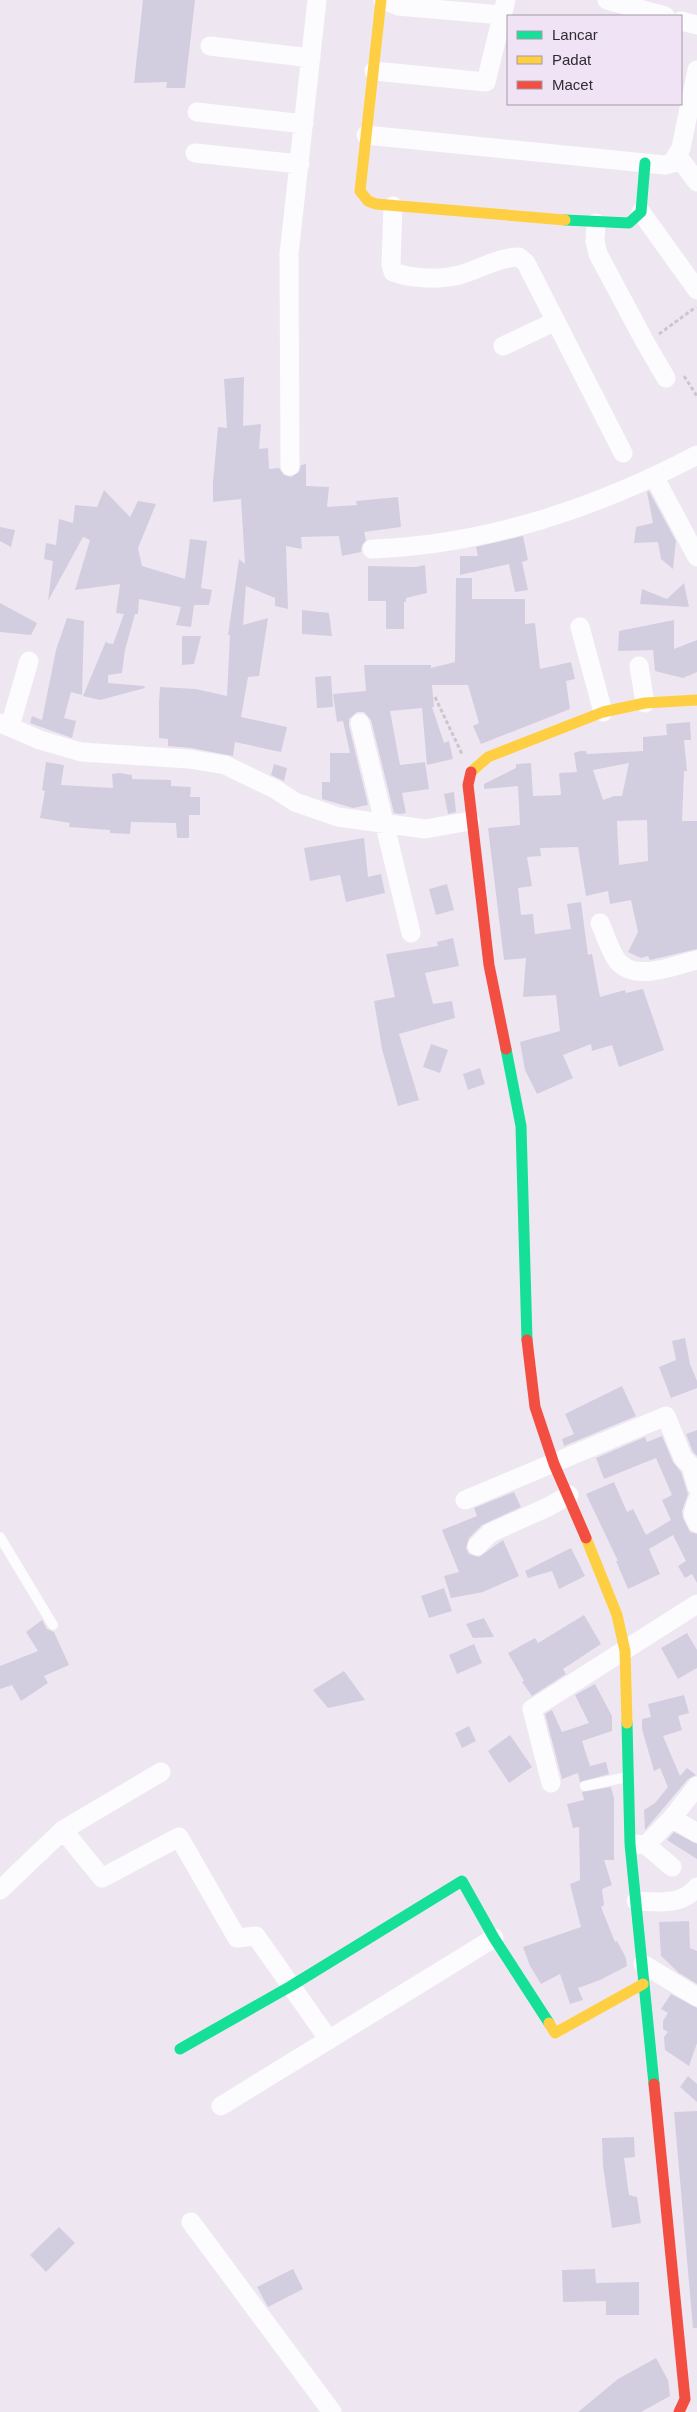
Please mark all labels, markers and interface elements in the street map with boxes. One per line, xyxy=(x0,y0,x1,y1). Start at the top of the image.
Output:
legend xyxy=(507,15,682,105)
text: Lancar xyxy=(552,26,598,43)
text: Padat xyxy=(552,51,592,68)
text: Macet xyxy=(552,76,594,93)

